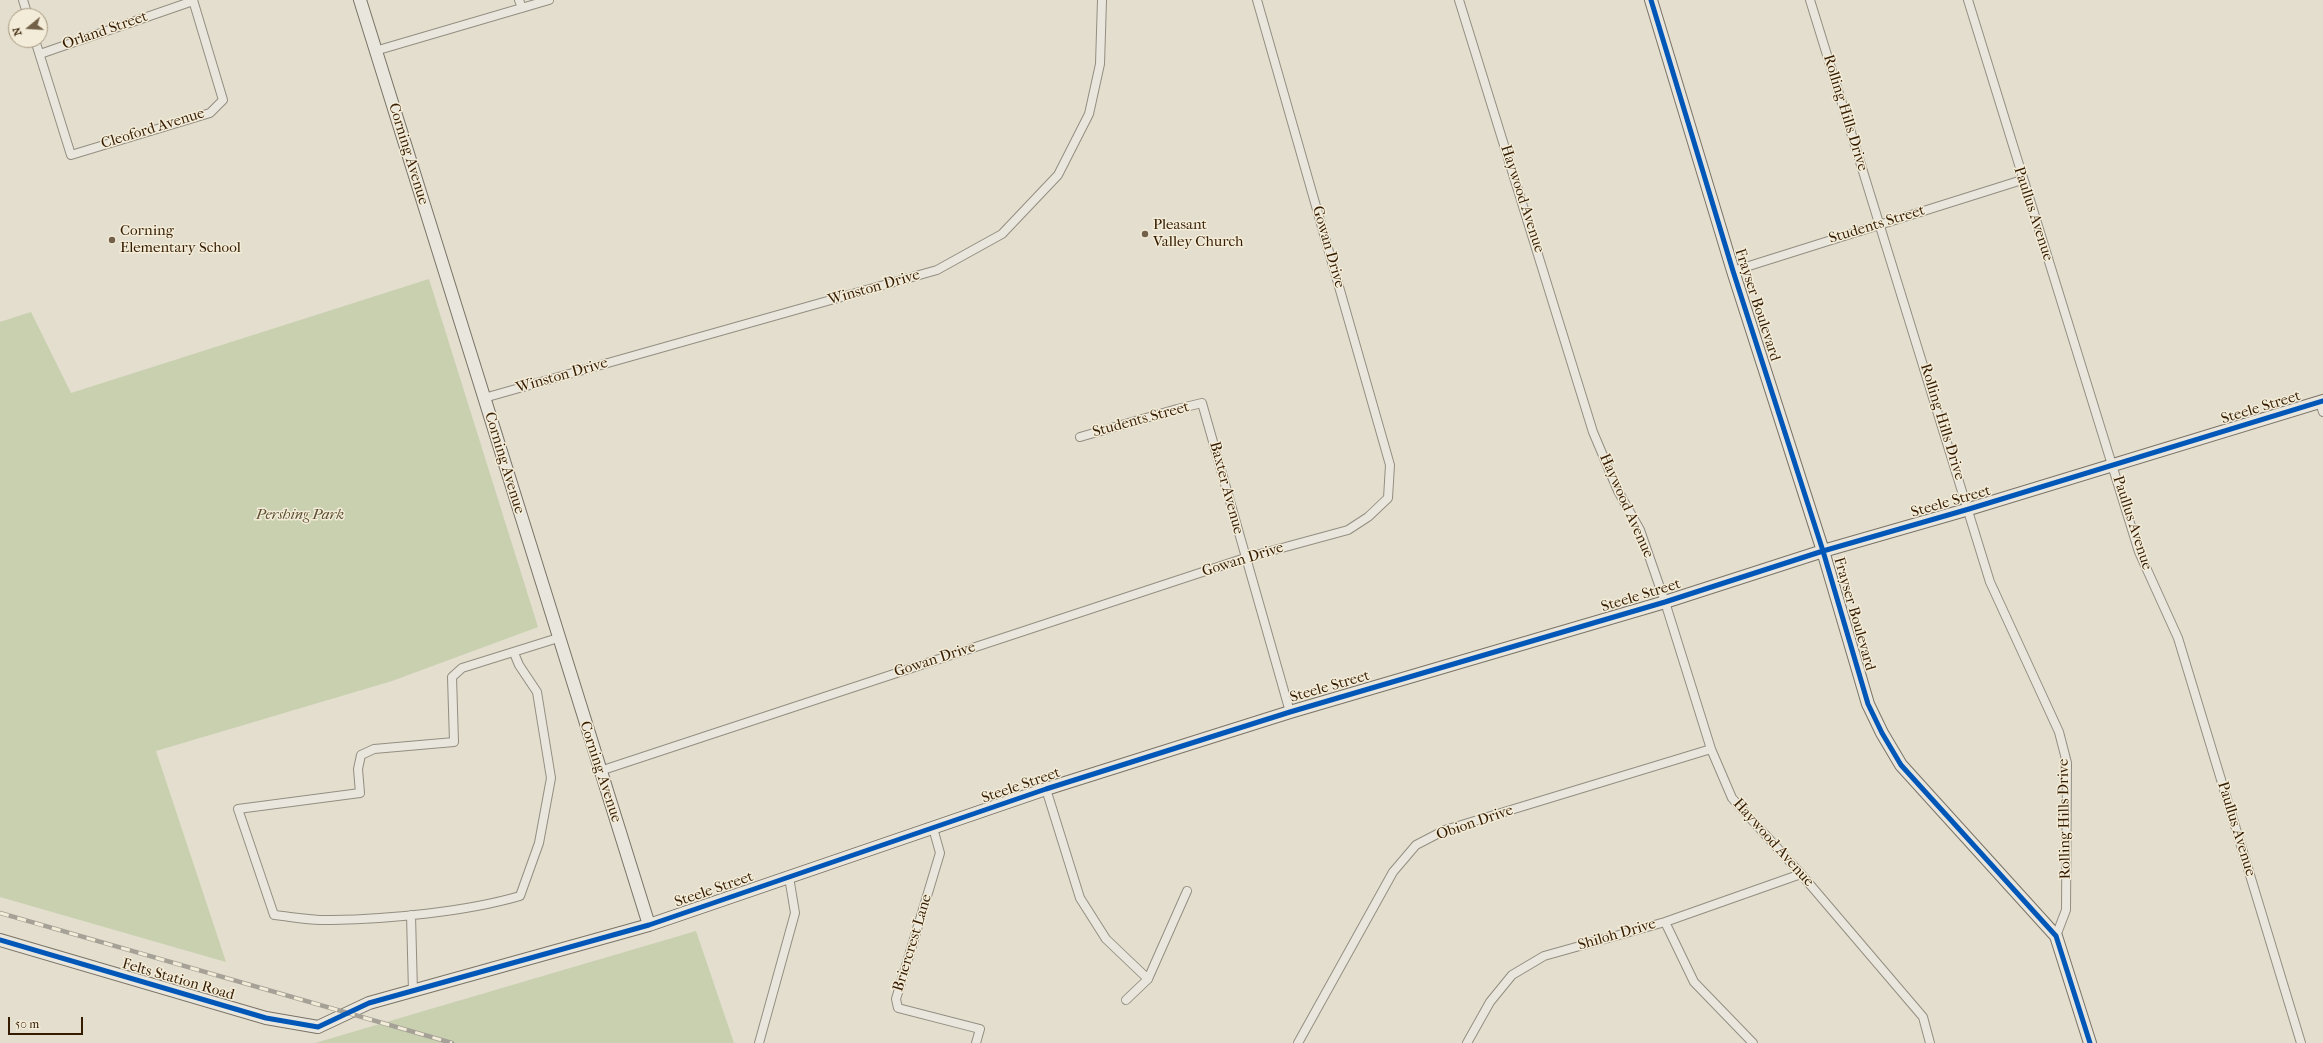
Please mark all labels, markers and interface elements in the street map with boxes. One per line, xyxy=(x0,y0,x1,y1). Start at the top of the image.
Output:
north arrow xyxy=(8,8,48,48)
street label: Orland Street xyxy=(60,8,150,54)
text: N xyxy=(10,26,25,38)
street label: Rolling Hills Drive xyxy=(1819,53,1871,173)
street label: Corning Avenue xyxy=(384,101,432,207)
street label: Cleoford Avenue xyxy=(99,105,207,153)
street label: Haywood Avenue xyxy=(1496,143,1548,255)
street label: Paullus Avenue xyxy=(2009,165,2057,263)
street label: Students Street xyxy=(1827,202,1927,248)
street label: Gowan Drive xyxy=(1308,204,1348,290)
place label: Pleasant Valley Church xyxy=(1153,216,1243,251)
place label: Corning Elementary School xyxy=(120,222,241,257)
marker: Pleasant Valley Church xyxy=(1140,229,1150,239)
marker: Corning Elementary School xyxy=(107,235,117,245)
street label: Frayser Boulevard xyxy=(1730,246,1784,364)
street label: Winston Drive xyxy=(826,266,922,310)
street label: Winston Drive xyxy=(514,354,610,398)
street label: Rolling Hills Drive xyxy=(1916,362,1968,482)
street label: Steele Street xyxy=(2219,387,2303,429)
street label: Students Street xyxy=(1091,398,1191,442)
street label: Corning Avenue xyxy=(480,410,528,516)
street label: Baxter Avenue xyxy=(1205,440,1247,536)
street label: Haywood Avenue xyxy=(1595,451,1657,561)
street label: Paullus Avenue xyxy=(2108,474,2156,572)
street label: Steele Street xyxy=(1909,482,1993,522)
park label: Pershing Park xyxy=(256,506,344,524)
street label: Gowan Drive xyxy=(1200,539,1286,581)
street label: Frayser Boulevard xyxy=(1829,555,1879,673)
street label: Steele Street xyxy=(1599,575,1683,617)
street label: Gowan Drive xyxy=(892,638,978,682)
street label: Steele Street xyxy=(1288,667,1372,707)
street label: Corning Avenue xyxy=(575,719,625,825)
street label: Rolling Hills Drive xyxy=(2055,758,2075,880)
street label: Steele Street xyxy=(979,764,1063,808)
street label: Paullus Avenue xyxy=(2213,779,2259,879)
street label: Haywood Avenue xyxy=(1729,795,1817,891)
street label: Obion Drive xyxy=(1434,801,1516,845)
street label: Steele Street xyxy=(672,868,756,912)
street label: Briercrest Lane xyxy=(890,892,936,994)
street label: Shiloh Drive xyxy=(1576,915,1658,955)
street label: Felts Station Road xyxy=(120,955,236,1005)
scale bar xyxy=(10,1009,85,1035)
text: 50 m xyxy=(15,1017,39,1031)

